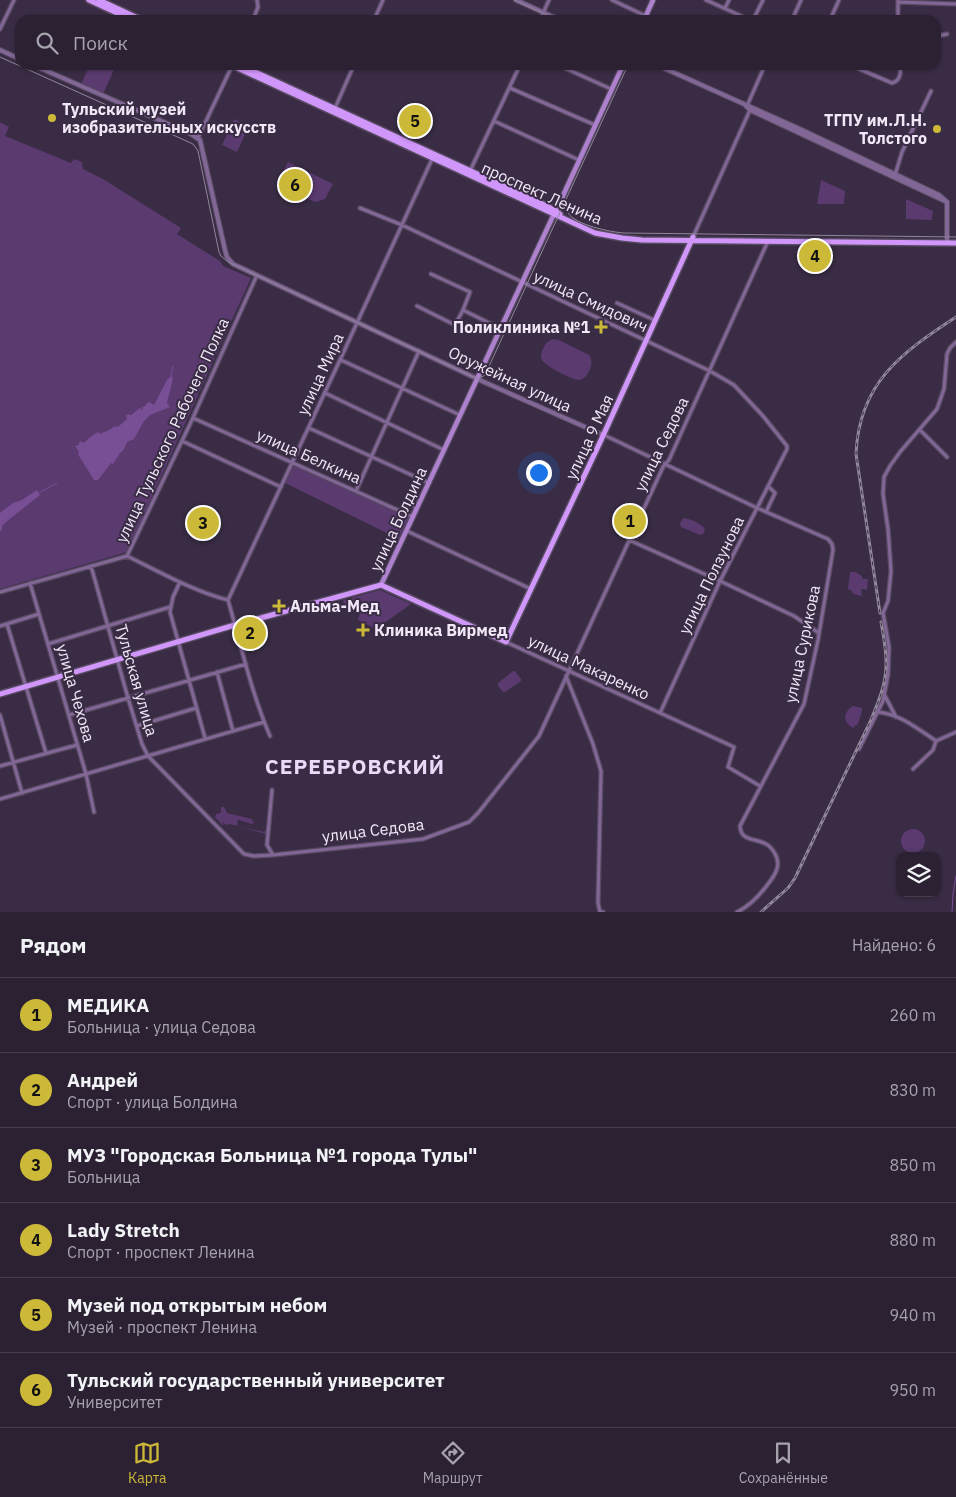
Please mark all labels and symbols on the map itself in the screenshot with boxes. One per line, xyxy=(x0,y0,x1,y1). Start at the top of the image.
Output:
place label: Тульский музей изобразительных искусств xyxy=(62,99,276,137)
pin: 5 xyxy=(399,102,431,140)
place label: ТГПУ им.Л.Н. Толстого xyxy=(824,110,927,148)
marker: Тульский музей изобразительных искусств xyxy=(46,112,58,124)
marker: ТГПУ им.Л.Н. Толстого xyxy=(931,123,943,135)
street label: проспект Ленина xyxy=(479,157,606,229)
pin: 6 xyxy=(279,166,311,204)
pin: 4 xyxy=(799,237,831,275)
street label: улица Смидович xyxy=(531,266,651,336)
street label: улица Тульского Рабочего Полка xyxy=(111,314,233,546)
place label: Поликлиника №1 xyxy=(453,317,590,337)
marker: Поликлиника №1 xyxy=(594,320,608,334)
street label: улица Мира xyxy=(292,329,348,418)
street label: Оружейная улица xyxy=(445,342,575,416)
street label: улица 9 Мая xyxy=(561,391,617,483)
street label: улица Седова xyxy=(629,393,693,495)
street label: улица Белкина xyxy=(254,424,365,488)
your location xyxy=(526,460,552,486)
street label: улица Болдина xyxy=(365,463,431,574)
pin: 1 xyxy=(614,502,646,540)
pin: 3 xyxy=(187,504,219,542)
street label: улица Ползунова xyxy=(674,512,748,637)
street label: улица Сурикова xyxy=(780,583,824,705)
place label: Альма-Мед xyxy=(290,596,380,616)
marker: Альма-Мед xyxy=(272,599,286,613)
pin: 2 xyxy=(234,614,266,652)
place label: Клиника Вирмед xyxy=(374,620,508,640)
street label: Тульская улица xyxy=(111,622,163,739)
marker: Клиника Вирмед xyxy=(356,623,370,637)
street label: улица Макаренко xyxy=(525,630,653,704)
street label: улица Чехова xyxy=(52,642,100,745)
district label: СЕРЕБРОВСКИЙ xyxy=(265,752,445,780)
street label: улица Седова xyxy=(321,814,426,846)

